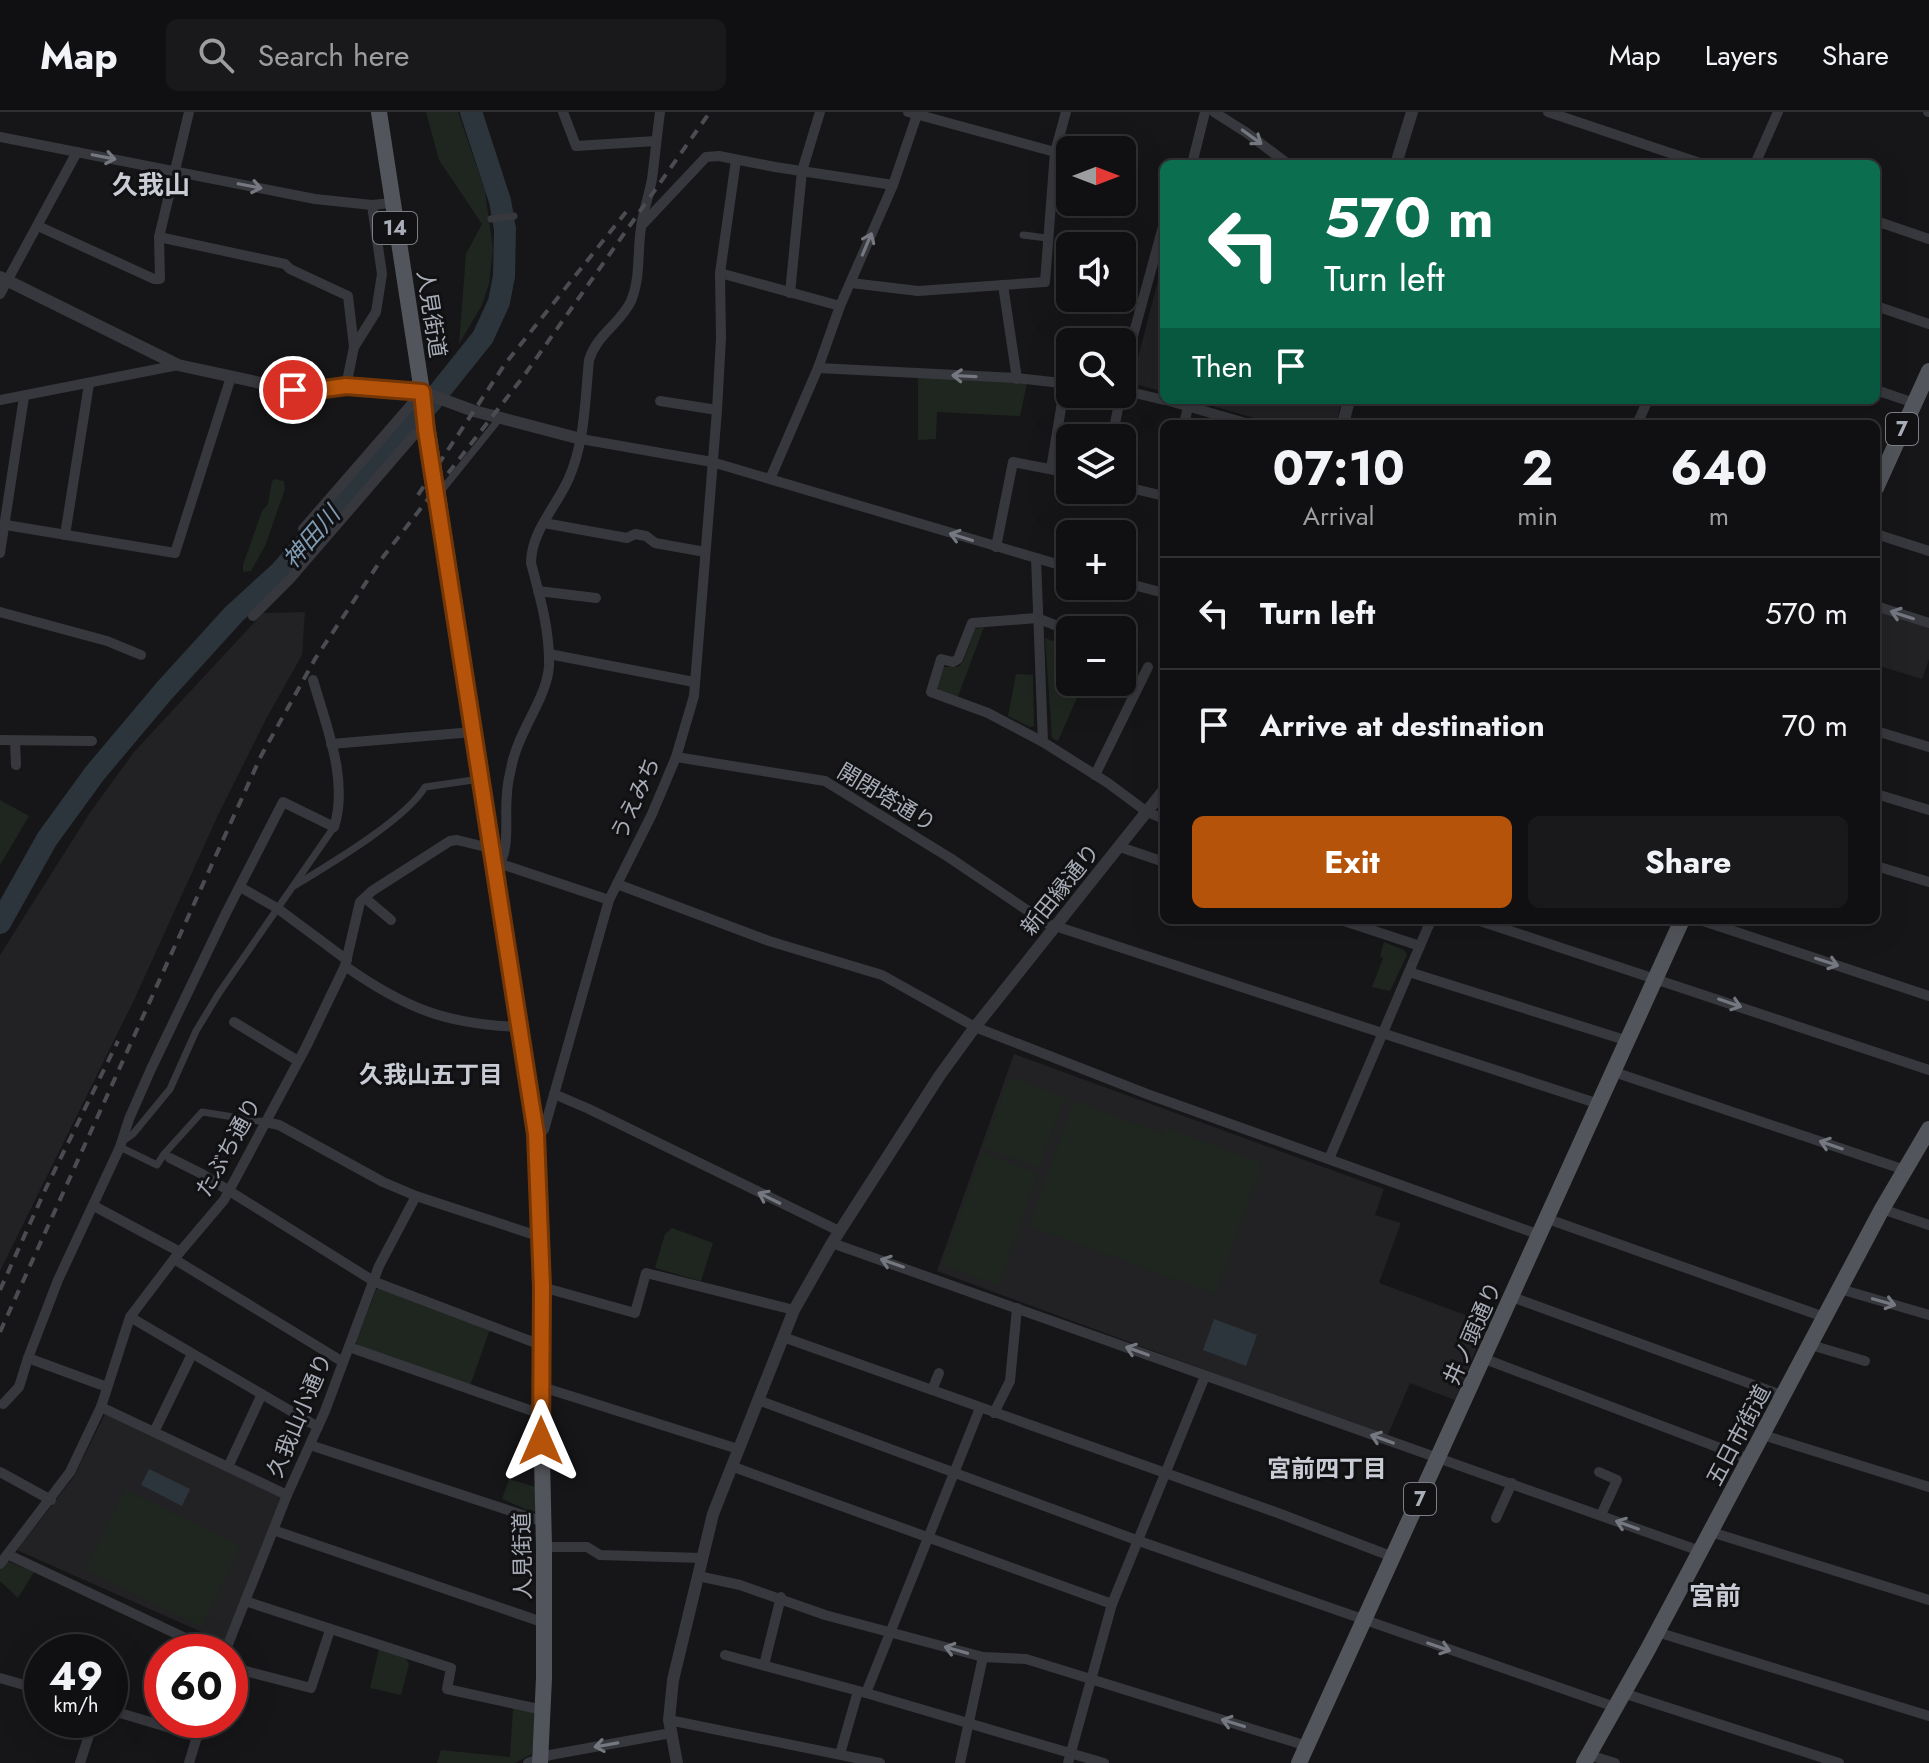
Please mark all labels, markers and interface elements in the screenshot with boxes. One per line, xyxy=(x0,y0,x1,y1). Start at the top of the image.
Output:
search box xyxy=(166,19,726,91)
text: Map xyxy=(40,28,118,83)
icon: search xyxy=(194,33,238,77)
text: Search here xyxy=(258,34,410,77)
text: Map xyxy=(1609,35,1661,76)
text: Layers xyxy=(1705,35,1778,76)
text: Share xyxy=(1822,35,1889,76)
one-way arrow xyxy=(1240,128,1262,145)
north arrow xyxy=(1056,136,1136,216)
map controls xyxy=(1056,136,1136,696)
one-way arrow xyxy=(91,150,116,165)
district label: 久我山 xyxy=(112,166,190,204)
text: 570 m xyxy=(1324,177,1494,258)
one-way arrow xyxy=(236,179,262,194)
icon: left xyxy=(1192,192,1296,296)
road number: 14 xyxy=(373,212,417,244)
one-way arrow xyxy=(861,232,876,257)
button: sound xyxy=(1056,232,1136,312)
text: Turn left xyxy=(1324,252,1445,304)
street label: 人見街道 xyxy=(409,268,455,360)
button: search xyxy=(1056,328,1136,408)
icon: arrive xyxy=(1269,344,1313,388)
text: Then xyxy=(1192,345,1253,388)
pin xyxy=(259,356,327,424)
icon: arrive xyxy=(271,368,315,412)
one-way arrow xyxy=(951,368,978,383)
road number: 7 xyxy=(1886,413,1918,445)
button: layers xyxy=(1056,424,1136,504)
text: 07:10 xyxy=(1272,434,1405,503)
text: 2 xyxy=(1522,434,1553,503)
text: 640 xyxy=(1670,434,1768,503)
water label: 神田川 xyxy=(274,496,350,576)
text: Arrival xyxy=(1303,497,1374,535)
text: min xyxy=(1517,497,1558,535)
text: m xyxy=(1709,497,1729,535)
button: + xyxy=(1056,520,1136,600)
one-way arrow xyxy=(949,529,975,544)
icon: left xyxy=(1192,591,1236,635)
text: Turn left xyxy=(1260,592,1375,635)
text: 570 m xyxy=(1765,592,1848,635)
one-way arrow xyxy=(1890,606,1915,621)
button: − xyxy=(1056,616,1136,696)
icon: arrive xyxy=(1192,703,1236,747)
text: Arrive at destination xyxy=(1260,704,1545,747)
text: 70 m xyxy=(1782,704,1848,747)
street label: うえみち xyxy=(602,751,668,845)
street label: 開閉塔通り xyxy=(832,755,942,839)
button: Exit xyxy=(1192,816,1512,908)
button: Share xyxy=(1528,816,1848,908)
street label: 新田縁通り xyxy=(1013,836,1107,942)
one-way arrow xyxy=(1813,955,1839,970)
one-way arrow xyxy=(1717,996,1742,1011)
district label: 久我山五丁目 xyxy=(359,1057,503,1092)
street label: たぶち通り xyxy=(187,1091,269,1203)
one-way arrow xyxy=(1818,1136,1843,1151)
one-way arrow xyxy=(757,1190,781,1205)
one-way arrow xyxy=(880,1255,905,1270)
street label: 井ノ頭通り xyxy=(1435,1276,1509,1390)
one-way arrow xyxy=(1871,1295,1897,1310)
one-way arrow xyxy=(1125,1343,1150,1358)
street label: 久我山小通り xyxy=(258,1348,340,1482)
street label: 五日市街道 xyxy=(1698,1379,1778,1491)
position arrow xyxy=(499,1399,583,1483)
one-way arrow xyxy=(1370,1431,1394,1445)
district label: 宮前四丁目 xyxy=(1267,1451,1387,1486)
road number: 7 xyxy=(1404,1483,1436,1515)
street label: 人見街道 xyxy=(505,1512,539,1600)
one-way arrow xyxy=(1615,1516,1640,1531)
district label: 宮前 xyxy=(1689,1577,1741,1615)
speed limit sign: 60 xyxy=(144,1634,248,1738)
one-way arrow xyxy=(1426,1641,1451,1655)
one-way arrow xyxy=(943,1642,969,1657)
text: 49 xyxy=(49,1647,103,1705)
text: km/h xyxy=(53,1691,99,1720)
one-way arrow xyxy=(1221,1715,1246,1730)
one-way arrow xyxy=(594,1739,619,1754)

